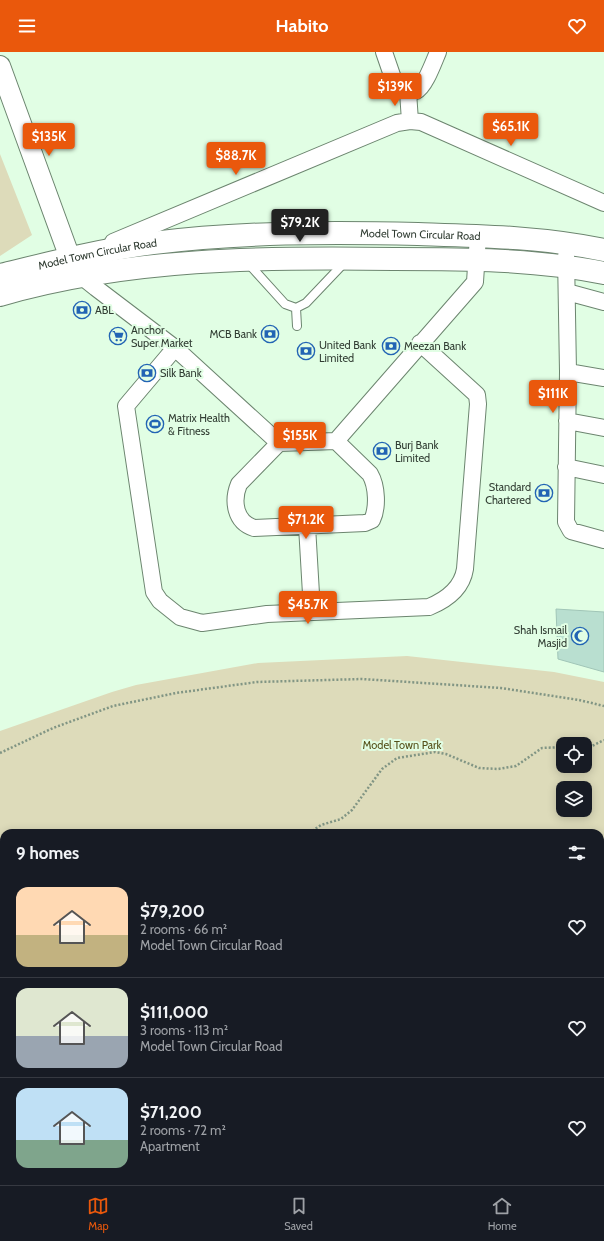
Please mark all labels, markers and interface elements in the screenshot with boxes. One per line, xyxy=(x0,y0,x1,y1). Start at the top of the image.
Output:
icon: menu xyxy=(16,15,38,37)
text: Habito xyxy=(276,15,328,37)
icon: heart xyxy=(566,15,588,37)
pin: $139K xyxy=(367,73,423,107)
text: $139K xyxy=(378,78,412,94)
pin: $65.1K xyxy=(478,113,544,147)
text: $65.1K xyxy=(492,118,530,134)
pin: $135K xyxy=(21,123,77,157)
text: $135K xyxy=(32,128,66,144)
pin: $88.7K xyxy=(203,142,269,176)
text: $88.7K xyxy=(216,147,256,163)
pin: $79.2K xyxy=(267,209,333,243)
text: $79.2K xyxy=(280,214,320,230)
street label: Model Town Circular Road xyxy=(360,226,481,243)
street label: Model Town Circular Road xyxy=(37,236,158,273)
bank icon: ABL xyxy=(72,300,92,320)
place label: ABL xyxy=(95,303,114,317)
place label: Anchor Super Market xyxy=(131,323,193,350)
bank icon: MCB Bank xyxy=(260,324,280,344)
supermarket icon: Anchor Super Market xyxy=(108,326,128,346)
place label: MCB Bank xyxy=(209,327,257,341)
bank icon: Meezan Bank xyxy=(381,336,401,356)
place label: United Bank Limited xyxy=(319,338,376,365)
place label: Meezan Bank xyxy=(404,339,466,353)
bank icon: United Bank Limited xyxy=(296,341,316,361)
bank icon: Silk Bank xyxy=(137,363,157,383)
place label: Silk Bank xyxy=(160,366,202,380)
pin: $111K xyxy=(525,380,581,414)
text: $111K xyxy=(538,385,568,401)
place label: Matrix Health & Fitness xyxy=(168,411,230,438)
sports icon: Matrix Health & Fitness xyxy=(145,414,165,434)
pin: $155K xyxy=(272,422,328,456)
text: $155K xyxy=(283,427,317,443)
place label: Burj Bank Limited xyxy=(395,438,439,465)
bank icon: Burj Bank Limited xyxy=(372,441,392,461)
place label: Standard Chartered xyxy=(485,480,531,507)
bank icon: Standard Chartered xyxy=(534,483,554,503)
pin: $71.2K xyxy=(273,506,339,540)
text: $71.2K xyxy=(288,511,324,527)
pin: $45.7K xyxy=(275,591,341,625)
text: $45.7K xyxy=(288,596,328,612)
place label: Shah Ismail Masjid xyxy=(514,623,567,650)
mosque icon: Shah Ismail Masjid xyxy=(570,626,590,646)
map controls xyxy=(556,737,592,817)
button: locate xyxy=(556,737,592,773)
park label: Model Town Park xyxy=(362,738,442,752)
button: layers xyxy=(556,781,592,817)
icon: filters xyxy=(566,842,588,864)
text: 9 homes xyxy=(16,843,79,863)
text: $79,200 xyxy=(140,901,205,921)
icon: home xyxy=(48,903,96,951)
icon: heart xyxy=(566,916,588,938)
text: 2 rooms · 66 m² xyxy=(140,921,227,937)
text: Model Town Circular Road xyxy=(140,937,282,953)
text: $111,000 xyxy=(140,1002,208,1022)
icon: home xyxy=(48,1004,96,1052)
icon: heart xyxy=(566,1017,588,1039)
text: 3 rooms · 113 m² xyxy=(140,1022,228,1038)
text: Model Town Circular Road xyxy=(140,1038,282,1054)
text: $71,200 xyxy=(140,1102,202,1122)
icon: home xyxy=(48,1104,96,1152)
icon: heart xyxy=(566,1117,588,1139)
text: 2 rooms · 72 m² xyxy=(140,1122,226,1138)
text: Apartment xyxy=(140,1138,200,1154)
tab: Map xyxy=(87,1195,109,1233)
tab: Saved xyxy=(284,1195,313,1233)
tab: Home xyxy=(488,1195,517,1233)

